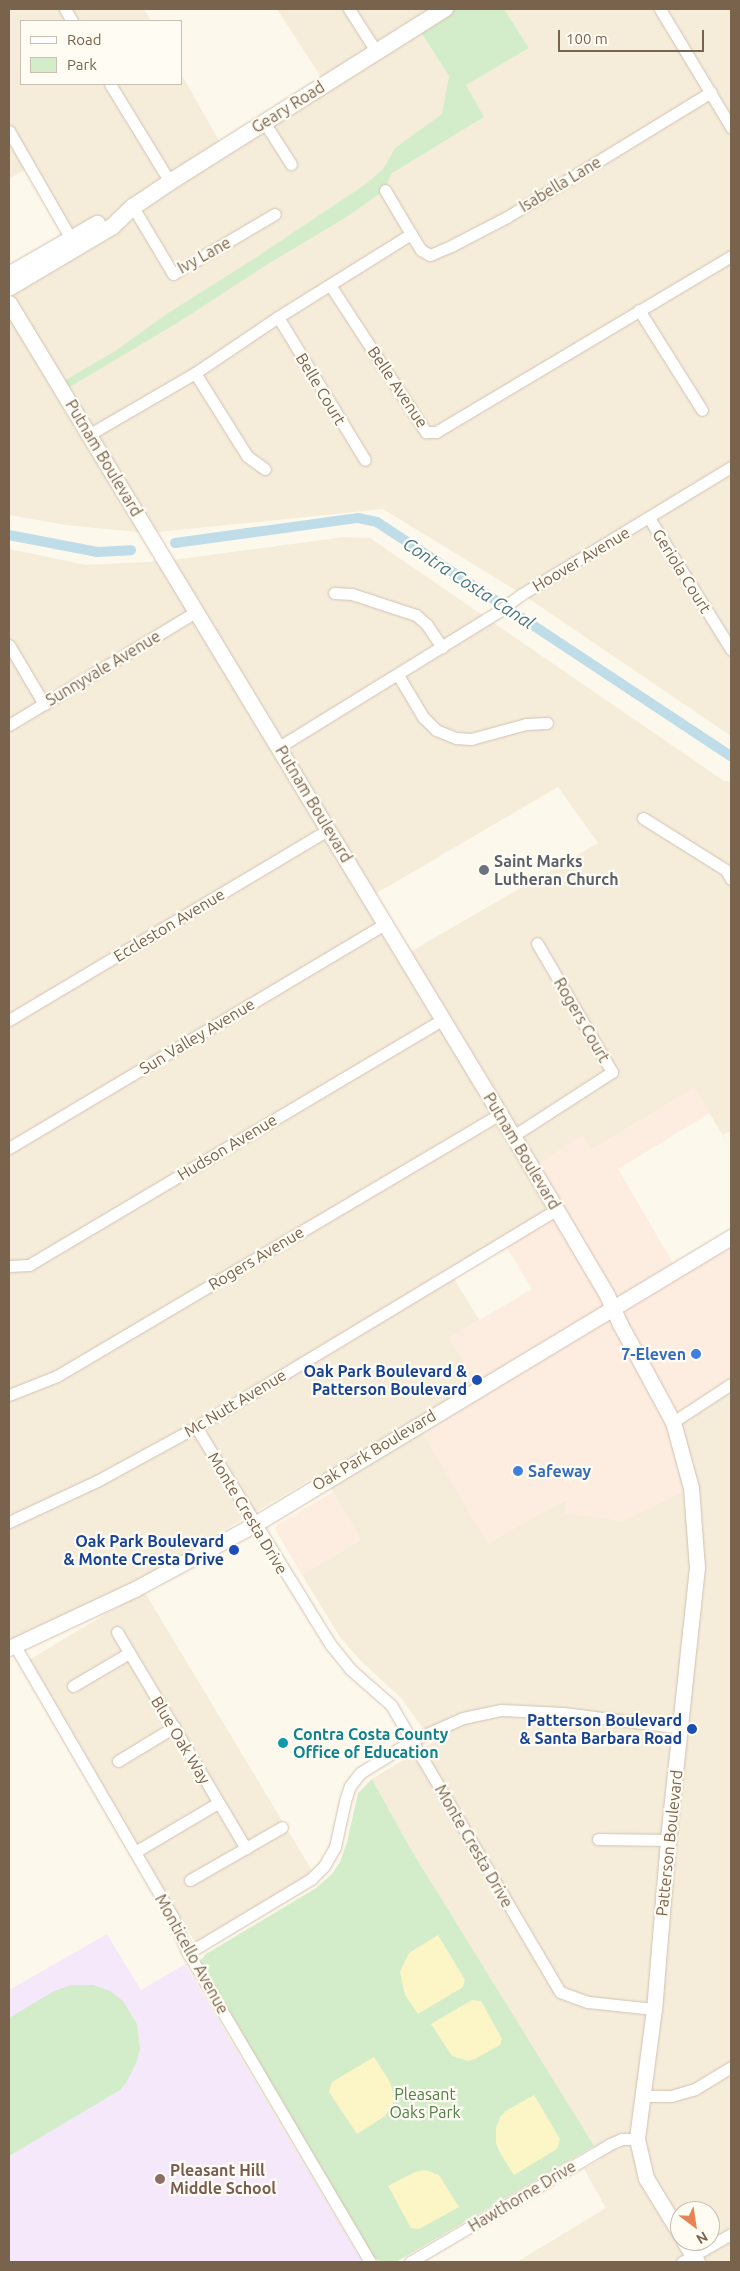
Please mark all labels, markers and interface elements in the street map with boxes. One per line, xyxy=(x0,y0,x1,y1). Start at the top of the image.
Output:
legend xyxy=(20,20,182,85)
scale bar xyxy=(560,20,706,52)
text: 100 m xyxy=(566,30,608,47)
text: Road xyxy=(67,31,102,48)
text: Park xyxy=(67,56,97,73)
street label: Geary Road xyxy=(248,77,328,137)
street label: Isabella Lane xyxy=(516,152,604,216)
street label: Ivy Lane xyxy=(174,233,234,277)
street label: Belle Avenue xyxy=(364,343,432,431)
street label: Belle Court xyxy=(292,350,350,428)
street label: Putnam Boulevard xyxy=(62,396,146,520)
street label: Hoover Avenue xyxy=(529,522,633,596)
street label: Geriola Court xyxy=(649,525,715,617)
water label: Contra Costa Canal xyxy=(399,532,539,634)
street label: Sunnyvale Avenue xyxy=(42,626,164,710)
street label: Putnam Boulevard xyxy=(272,742,356,866)
place label: Saint Marks Lutheran Church xyxy=(494,851,619,889)
marker: Saint Marks Lutheran Church xyxy=(478,864,490,876)
street label: Eccleston Avenue xyxy=(110,884,228,966)
street label: Rogers Court xyxy=(550,974,614,1066)
street label: Sun Valley Avenue xyxy=(136,994,258,1078)
street label: Putnam Boulevard xyxy=(480,1089,564,1213)
street label: Hudson Avenue xyxy=(174,1110,280,1184)
street label: Rogers Avenue xyxy=(205,1222,307,1294)
place label: 7-Eleven xyxy=(621,1344,686,1364)
marker: 7-Eleven xyxy=(690,1348,702,1360)
place label: Oak Park Boulevard & Patterson Boulevard xyxy=(303,1361,467,1399)
street label: Mc Nutt Avenue xyxy=(180,1365,290,1441)
marker: Oak Park Boulevard & Patterson Boulevard xyxy=(471,1374,483,1386)
street label: Oak Park Boulevard xyxy=(309,1405,439,1495)
street label: Monte Cresta Drive xyxy=(204,1449,292,1577)
place label: Safeway xyxy=(528,1461,591,1481)
marker: Safeway xyxy=(512,1465,524,1477)
place label: Oak Park Boulevard & Monte Cresta Drive xyxy=(64,1531,224,1569)
marker: Oak Park Boulevard & Monte Cresta Drive xyxy=(228,1544,240,1556)
street label: Blue Oak Way xyxy=(147,1693,215,1787)
place label: Patterson Boulevard & Santa Barbara Road xyxy=(520,1710,682,1748)
marker: Patterson Boulevard & Santa Barbara Road xyxy=(686,1723,698,1735)
place label: Contra Costa County Office of Education xyxy=(293,1724,448,1762)
marker: Contra Costa County Office of Education xyxy=(277,1737,289,1749)
street label: Patterson Boulevard xyxy=(652,1769,686,1917)
street label: Monte Cresta Drive xyxy=(431,1781,517,1911)
street label: Monticello Avenue xyxy=(151,1891,233,2017)
park label: Pleasant Oaks Park xyxy=(389,2084,461,2122)
street label: Hawthorne Drive xyxy=(465,2156,579,2236)
place label: Pleasant Hill Middle School xyxy=(170,2160,276,2198)
marker: Pleasant Hill Middle School xyxy=(154,2173,166,2185)
north arrow xyxy=(670,2201,720,2251)
text: N xyxy=(694,2228,711,2248)

